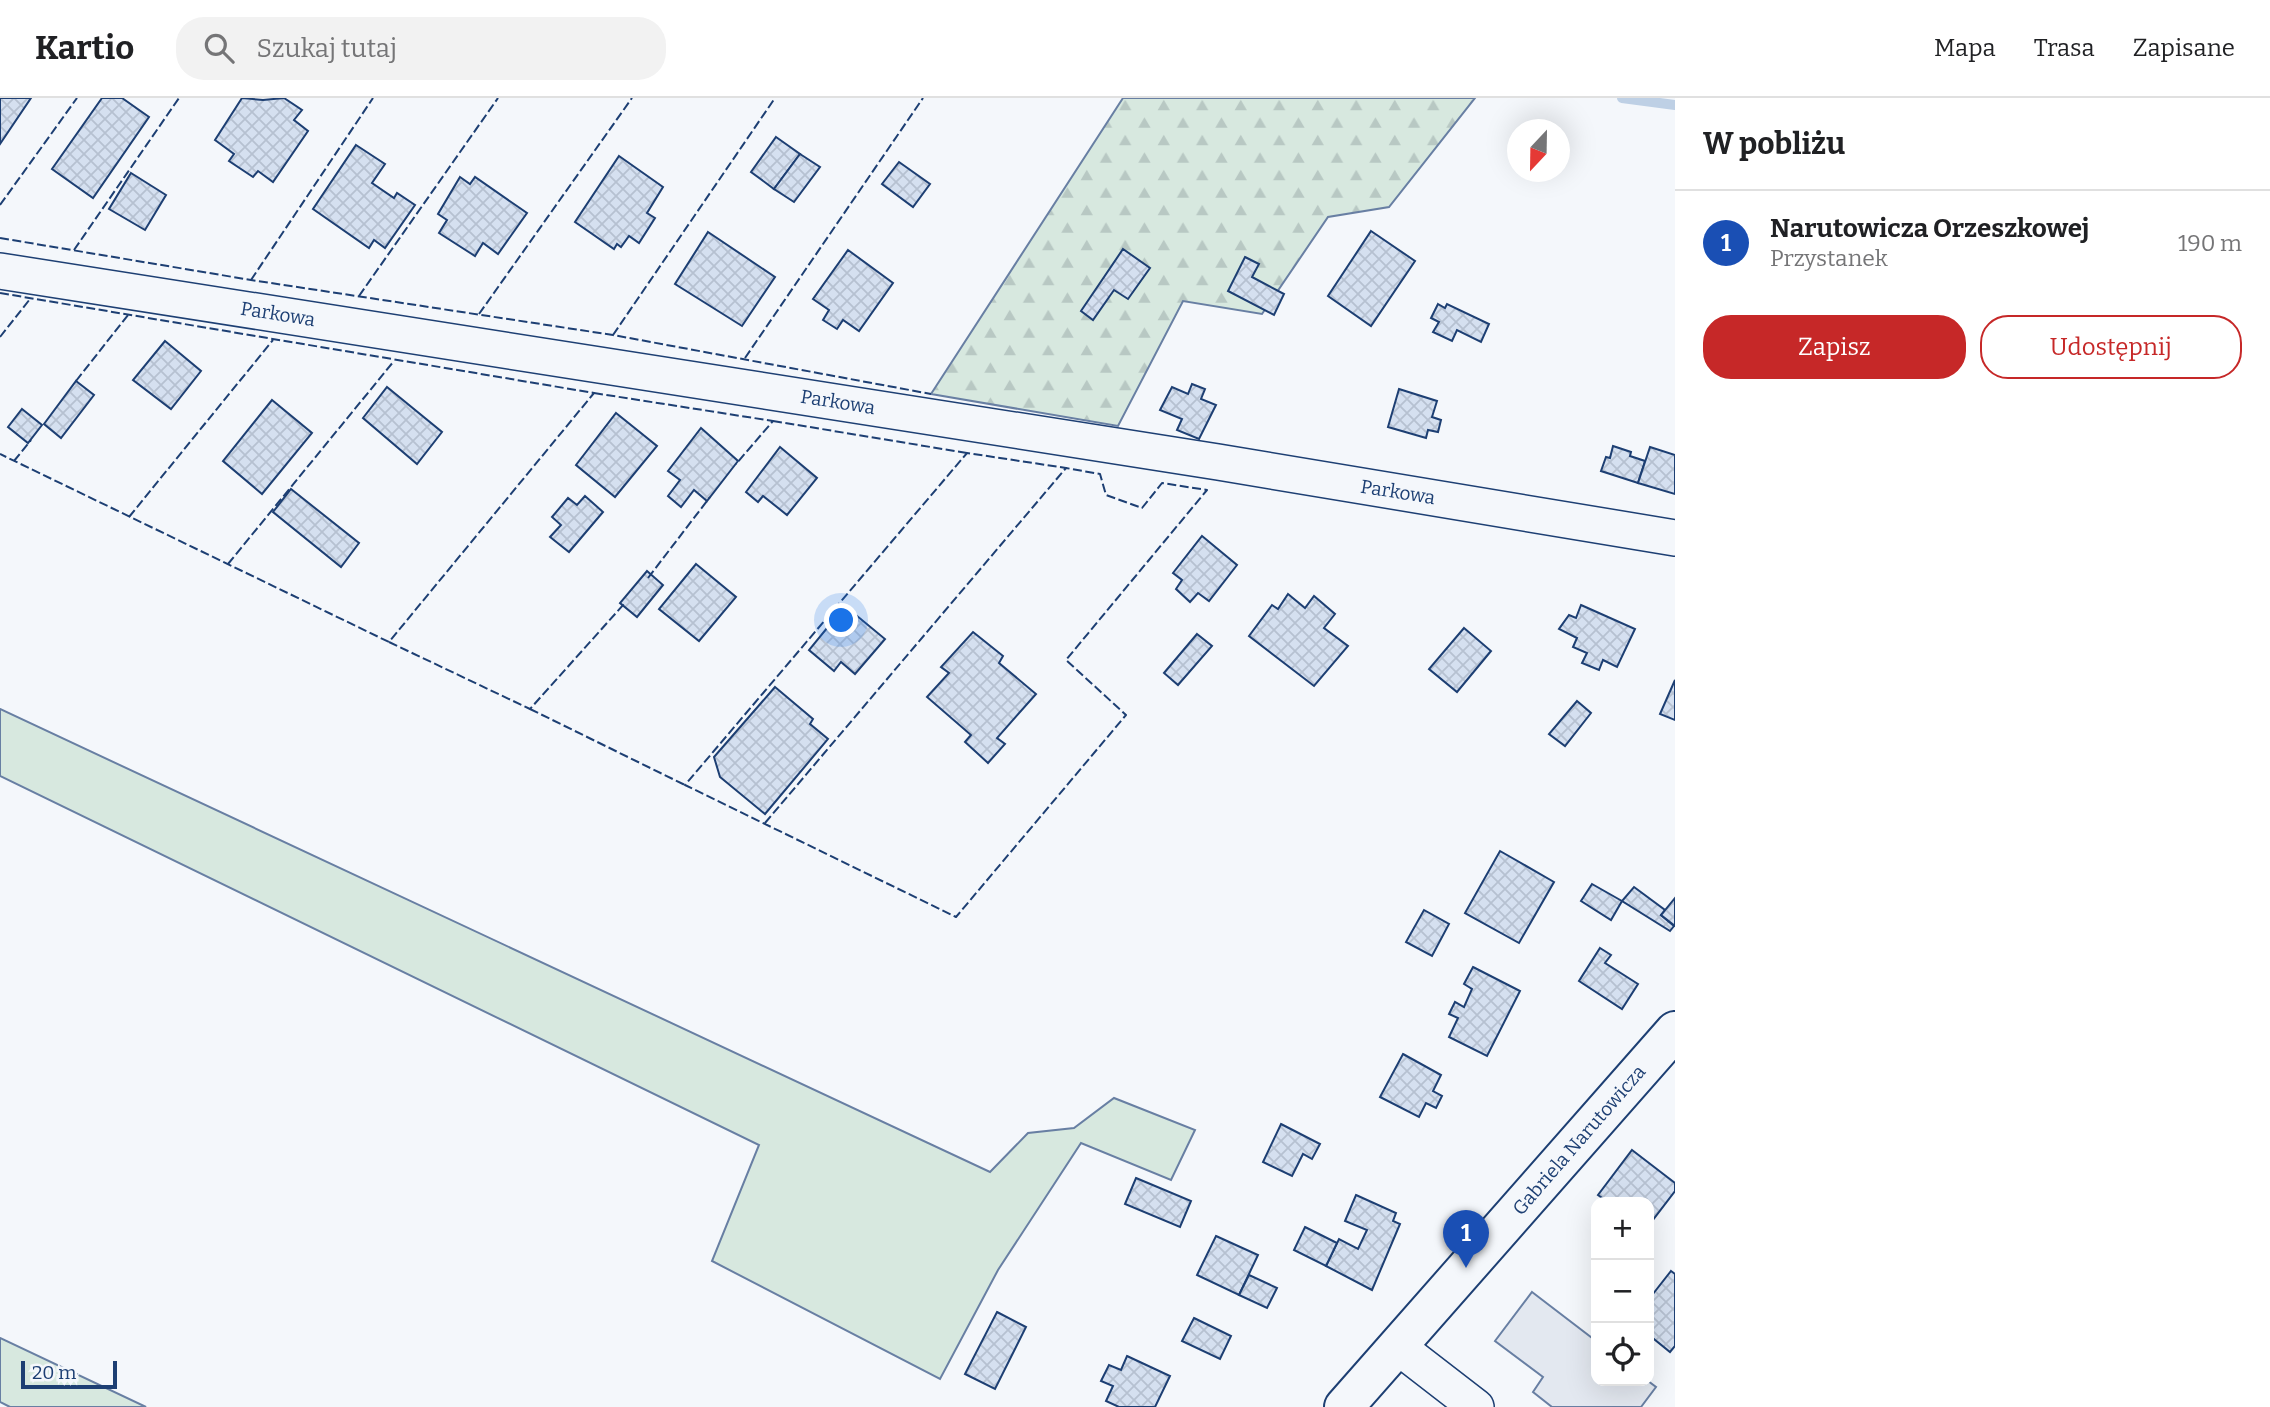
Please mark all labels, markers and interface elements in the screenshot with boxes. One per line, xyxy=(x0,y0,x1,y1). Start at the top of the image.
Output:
search box xyxy=(176,17,666,80)
text: Kartio xyxy=(35,28,134,68)
icon: search xyxy=(200,29,238,67)
text: Szukaj tutaj xyxy=(256,33,397,64)
text: Mapa xyxy=(1934,34,1996,62)
text: Trasa xyxy=(2034,34,2095,62)
text: Zapisane xyxy=(2133,34,2235,62)
north arrow xyxy=(1507,119,1570,182)
text: W pobliżu xyxy=(1703,126,1845,162)
text: Narutowicza Orzeszkowej xyxy=(1770,213,2089,244)
text: 1 xyxy=(1721,229,1731,257)
text: 190 m xyxy=(2178,229,2242,257)
text: Przystanek xyxy=(1770,244,1888,272)
street label: Parkowa xyxy=(239,297,318,331)
button: Zapisz xyxy=(1703,315,1966,379)
button: Udostępnij xyxy=(1980,315,2242,379)
street label: Parkowa xyxy=(799,385,878,419)
street label: Parkowa xyxy=(1359,475,1438,509)
your location xyxy=(824,603,858,637)
street label: Gabriela Narutowicza xyxy=(1508,1060,1651,1220)
map controls xyxy=(1591,1197,1654,1386)
button: + xyxy=(1591,1197,1654,1260)
pin: 1 xyxy=(1443,1210,1489,1268)
button: − xyxy=(1591,1260,1654,1323)
button: locate xyxy=(1591,1323,1654,1386)
scale bar xyxy=(21,1358,117,1390)
text: 20 m xyxy=(32,1361,76,1384)

